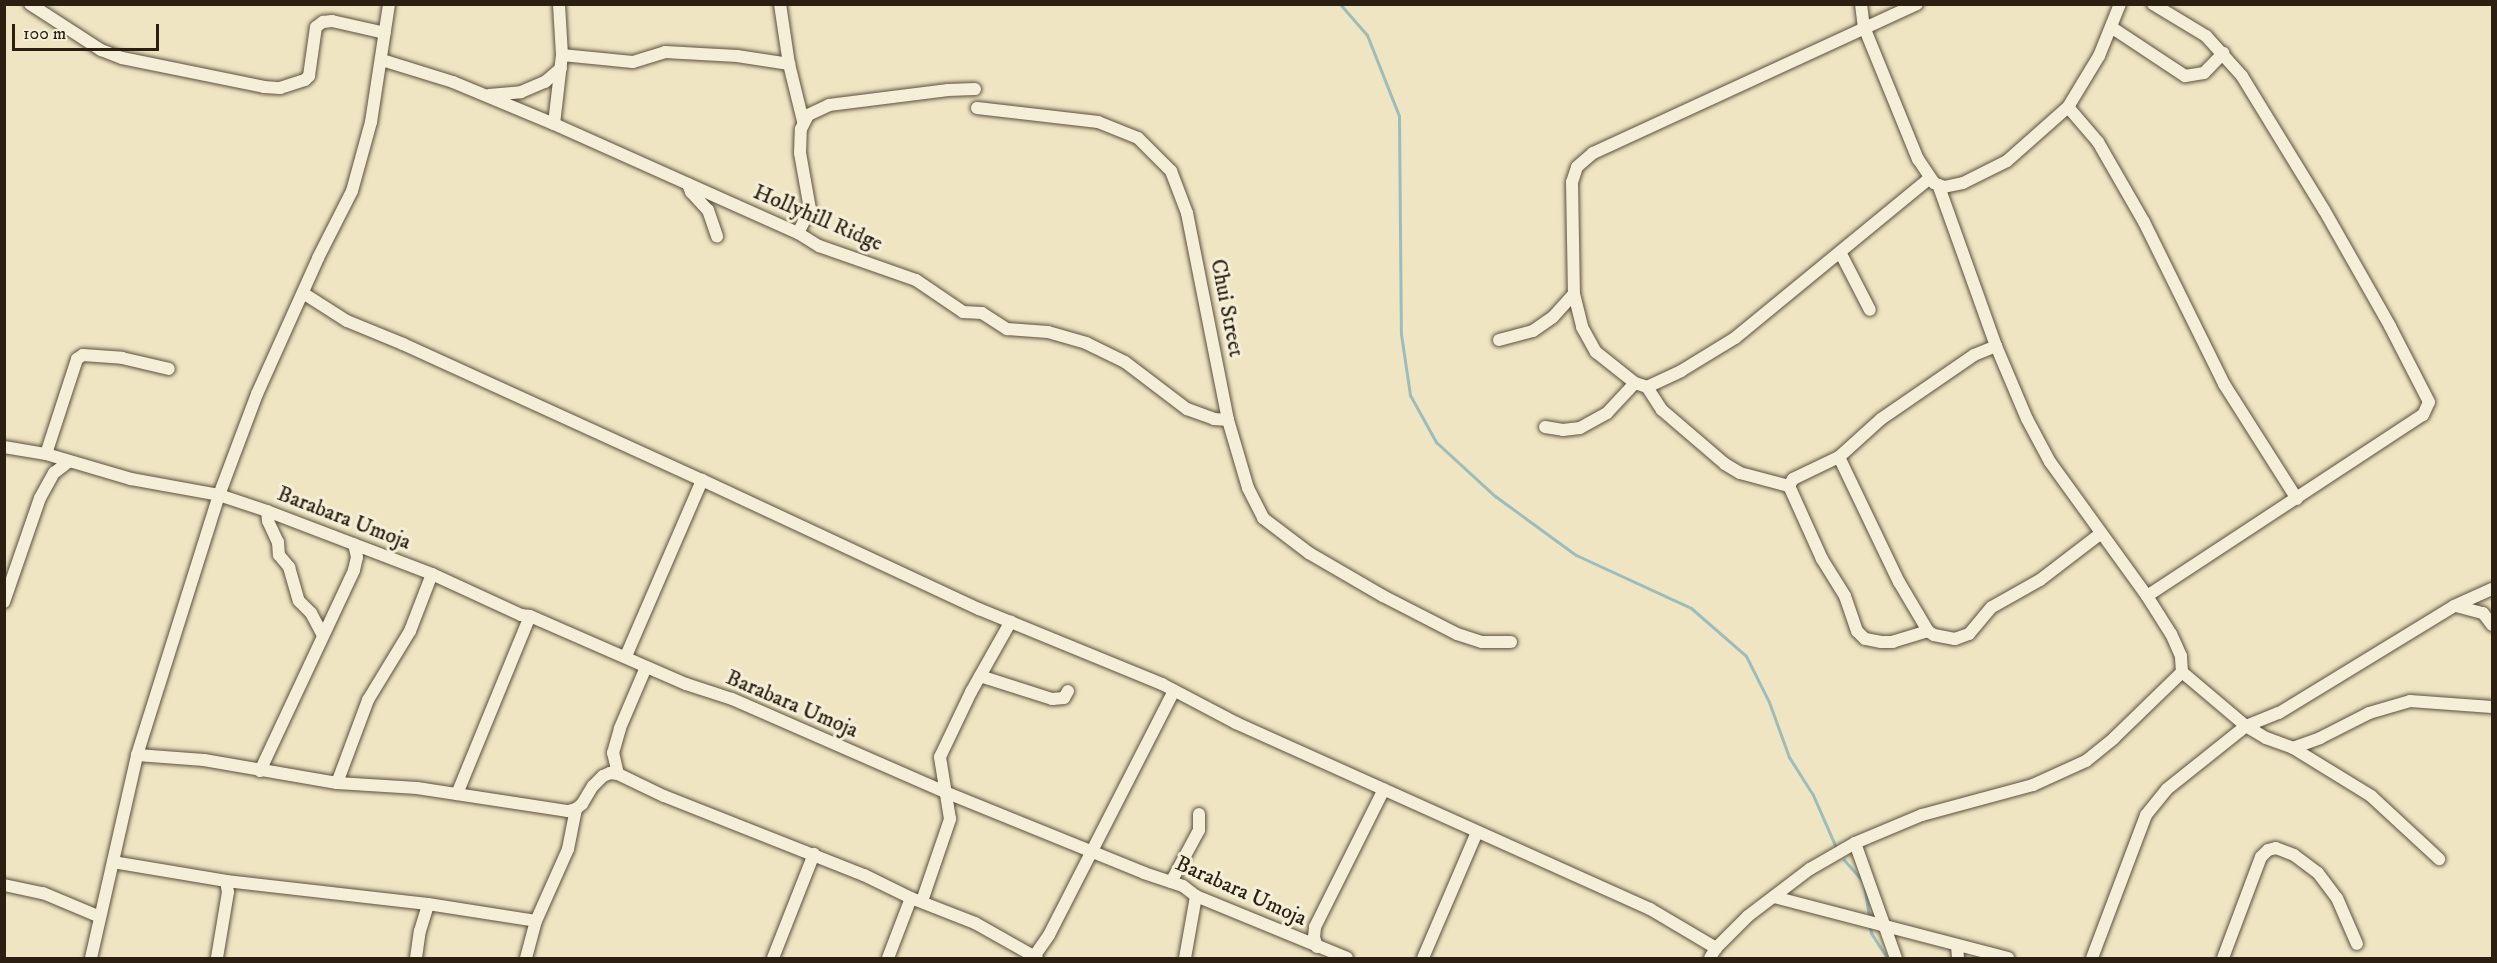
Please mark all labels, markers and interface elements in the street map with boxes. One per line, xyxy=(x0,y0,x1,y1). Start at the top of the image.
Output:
scale bar xyxy=(15,12,162,50)
text: 100 m xyxy=(23,23,66,45)
street label: Hollyhill Ridge xyxy=(749,179,887,257)
street label: Chui Street xyxy=(1205,257,1249,359)
street label: Barabara Umoja xyxy=(273,480,415,556)
street label: Barabara Umoja xyxy=(722,664,862,744)
street label: Barabara Umoja xyxy=(1171,850,1311,932)

